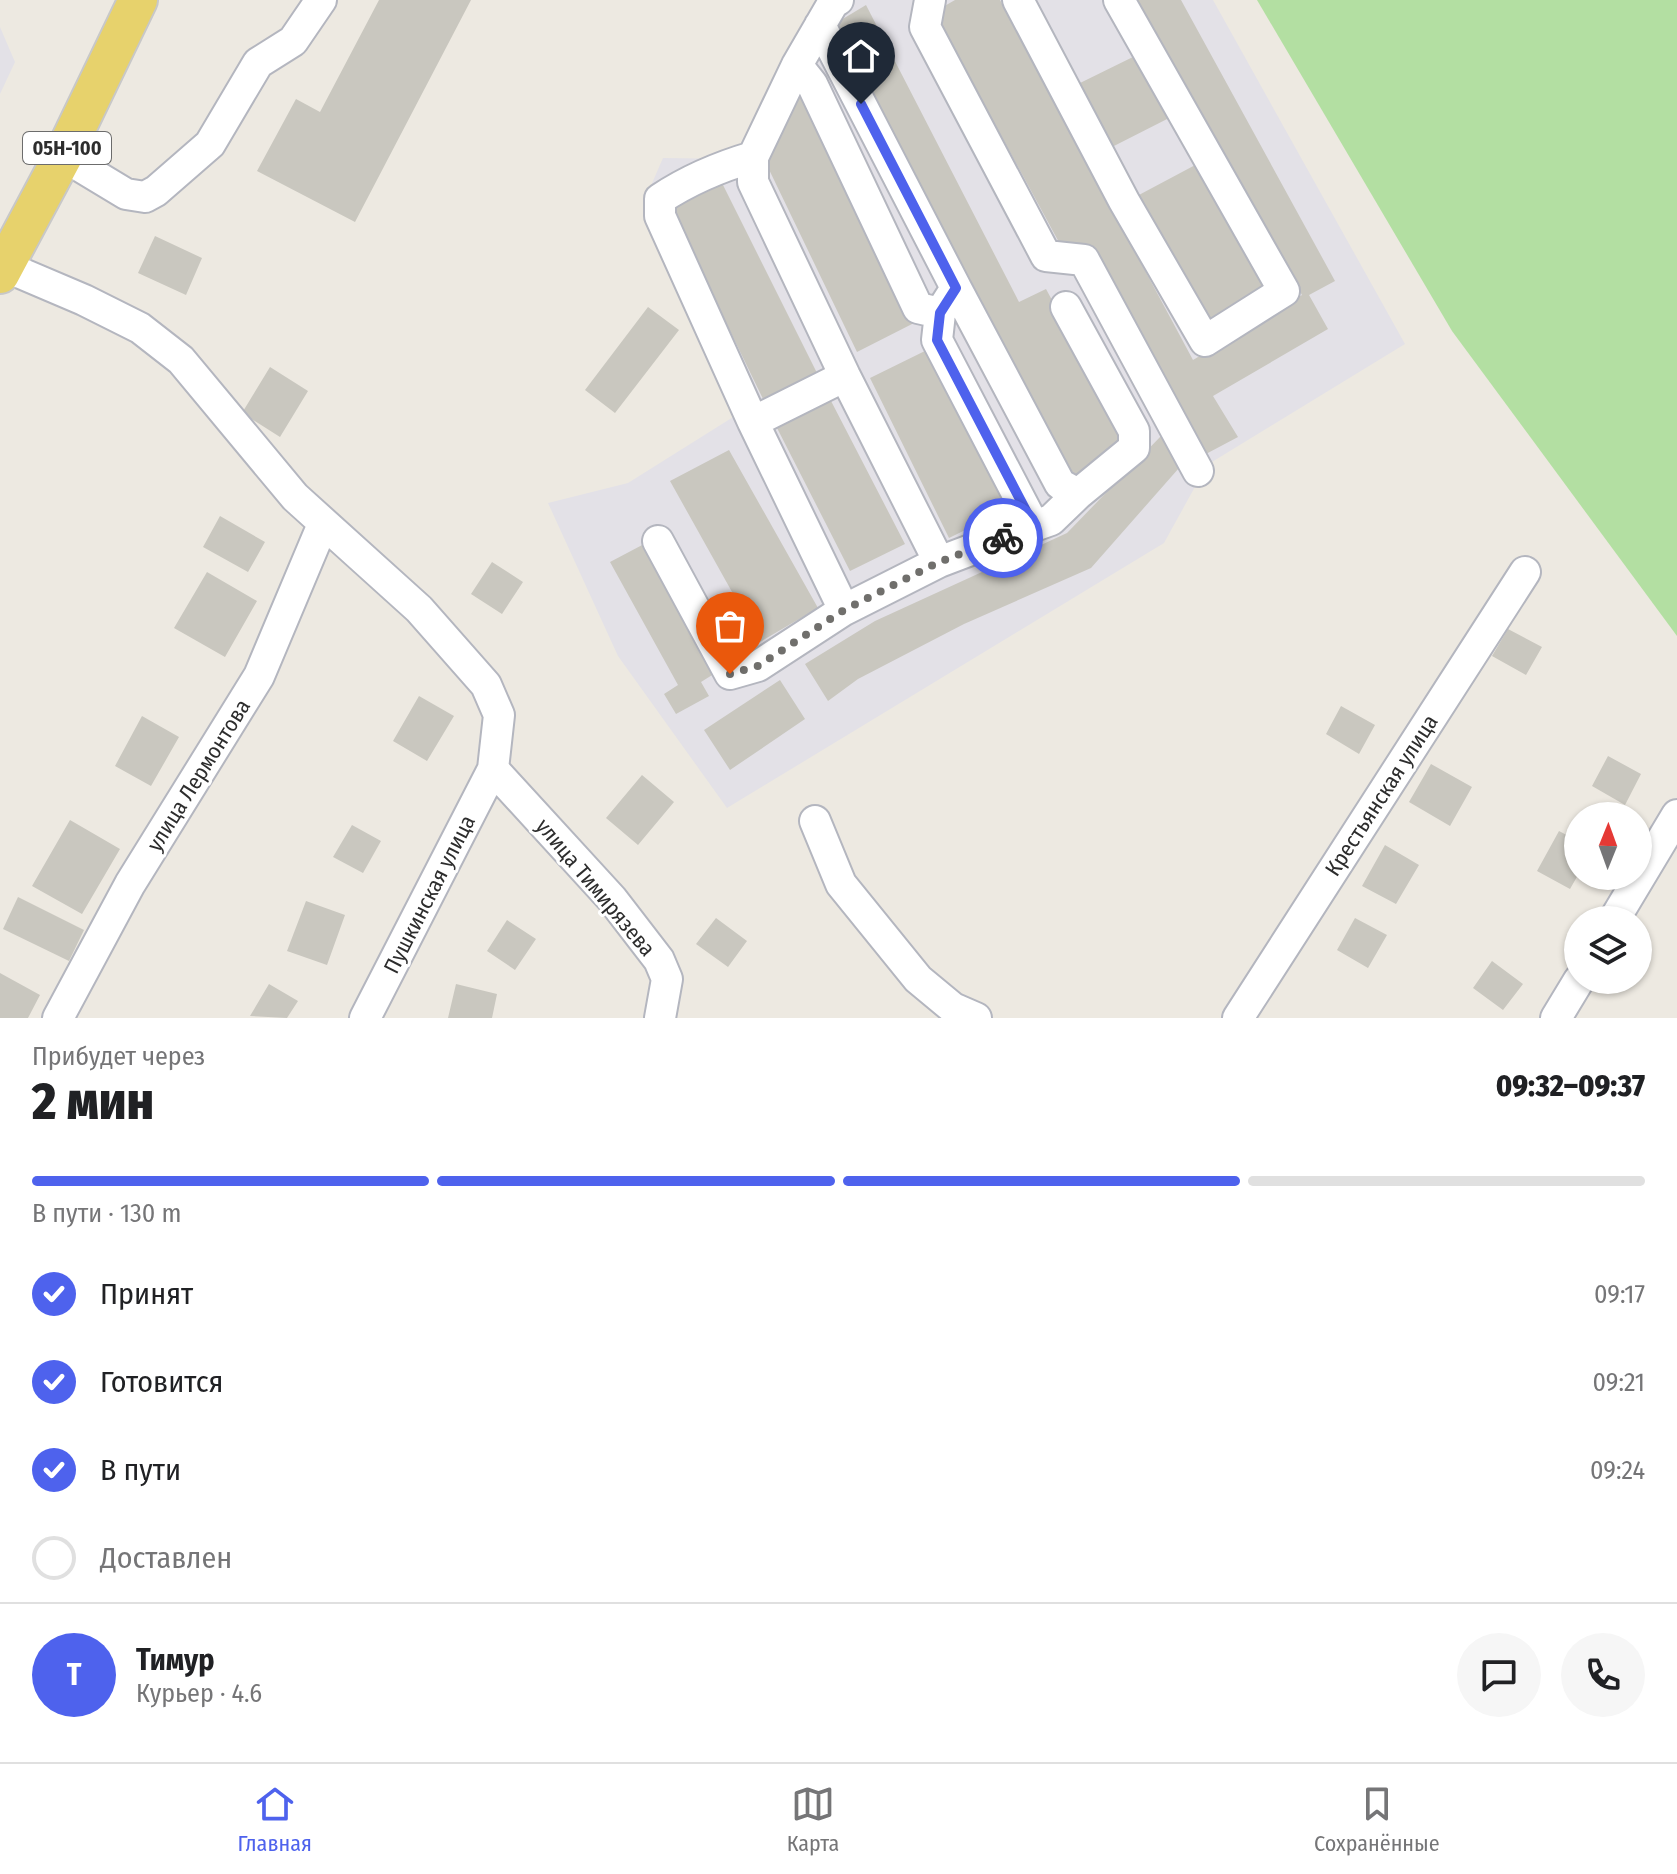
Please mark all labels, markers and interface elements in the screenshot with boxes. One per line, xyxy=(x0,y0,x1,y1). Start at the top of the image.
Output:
pin xyxy=(827,22,895,104)
icon: home xyxy=(839,34,883,78)
road number: 05Н-100 xyxy=(23,132,111,164)
courier xyxy=(963,498,1043,578)
icon: bike xyxy=(981,516,1025,560)
pin xyxy=(696,592,764,674)
icon: bag xyxy=(708,604,752,648)
street label: улица Лермонтова xyxy=(141,694,256,856)
street label: Крестьянская улица xyxy=(1319,710,1444,881)
north arrow xyxy=(1564,802,1652,890)
map controls xyxy=(1564,802,1652,994)
street label: Пушкинская улица xyxy=(378,811,481,978)
street label: улица Тимирязева xyxy=(530,813,661,962)
button: layers xyxy=(1564,906,1652,994)
text: Прибудет через xyxy=(32,1041,205,1072)
text: 09:32–09:37 xyxy=(1496,1068,1645,1104)
text: 2 мин xyxy=(32,1070,154,1133)
text: В пути · 130 m xyxy=(32,1198,181,1229)
icon: check xyxy=(32,1272,76,1316)
text: Принят xyxy=(100,1276,193,1312)
text: 09:17 xyxy=(1594,1279,1645,1310)
icon: check xyxy=(32,1360,76,1404)
text: Готовится xyxy=(100,1364,223,1400)
text: 09:21 xyxy=(1592,1367,1645,1398)
icon: check xyxy=(32,1448,76,1492)
text: В пути xyxy=(100,1452,181,1488)
text: 09:24 xyxy=(1590,1455,1645,1486)
text: Доставлен xyxy=(100,1540,232,1576)
button: chat xyxy=(1457,1633,1541,1717)
button: phone xyxy=(1561,1633,1645,1717)
text: Тимур xyxy=(136,1642,215,1678)
text: Т xyxy=(67,1657,81,1693)
text: Курьер · 4.6 xyxy=(136,1678,262,1709)
tab: Главная xyxy=(237,1782,312,1857)
tab: Карта xyxy=(787,1782,839,1857)
tab: Сохранённые xyxy=(1314,1782,1440,1857)

